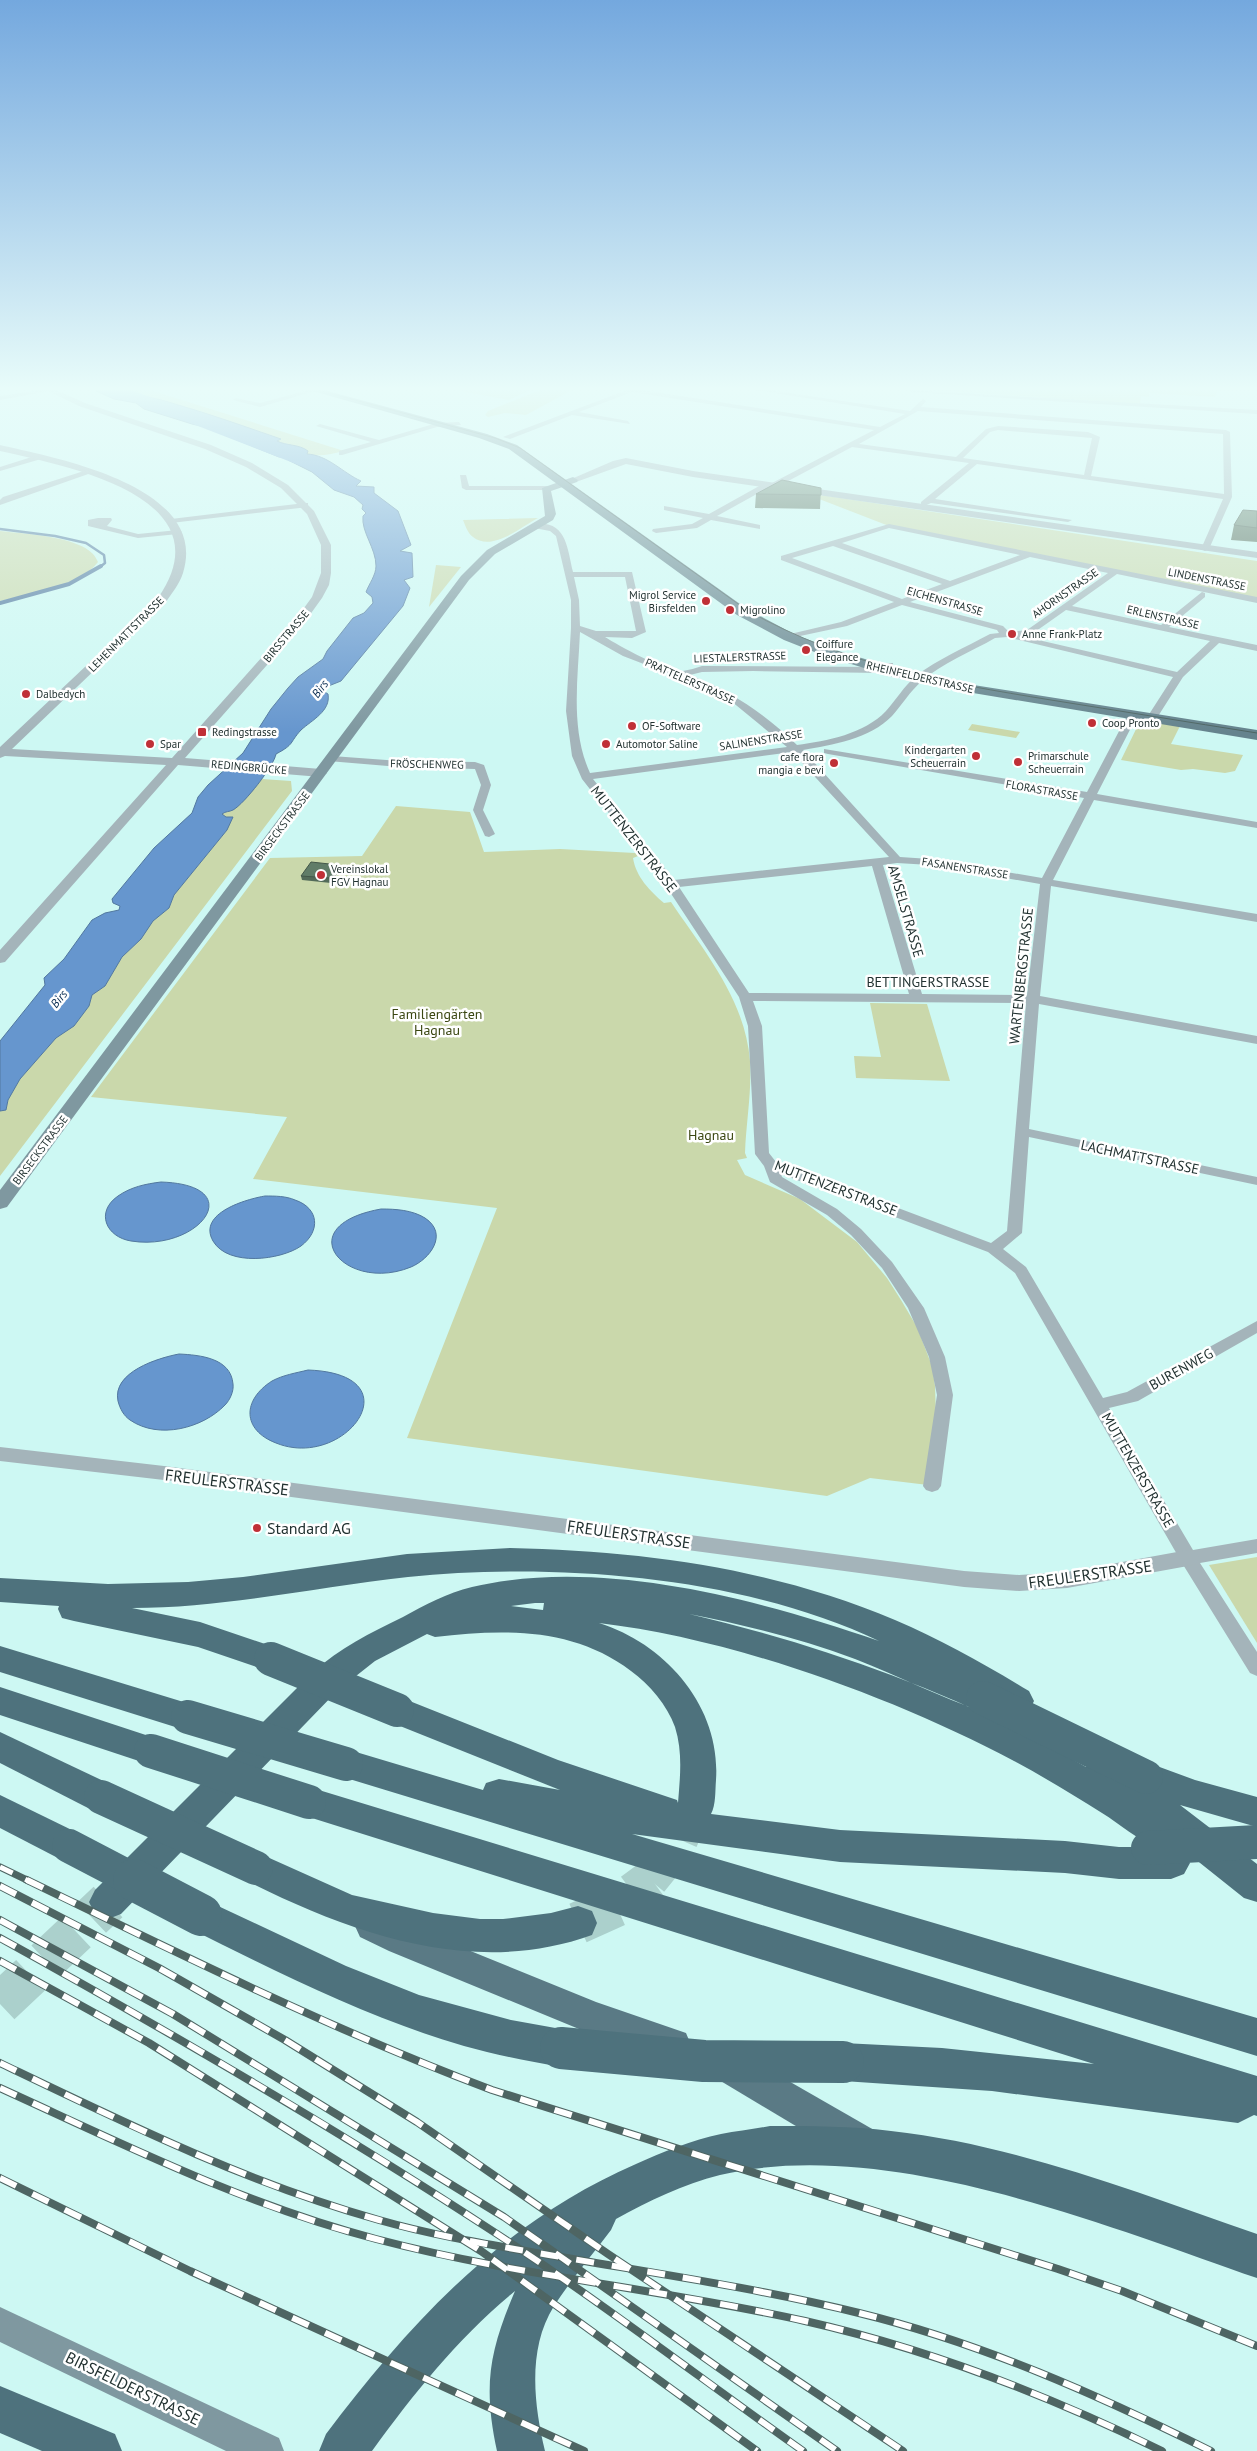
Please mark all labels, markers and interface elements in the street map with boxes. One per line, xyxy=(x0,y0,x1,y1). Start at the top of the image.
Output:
street label: AHORNSTRASSE xyxy=(1029,565,1101,621)
street label: LINDENSTRASSE xyxy=(1167,565,1247,593)
street label: EICHENSTRASSE xyxy=(905,583,985,619)
place label: Migrol Service Birsfelden xyxy=(629,588,696,615)
street label: LEHENMATTSTRASSE xyxy=(85,593,167,675)
marker: Migrol Service Birsfelden xyxy=(700,595,712,607)
street label: ERLENSTRASSE xyxy=(1126,602,1201,632)
place label: Migrolino xyxy=(740,603,785,617)
marker: Migrolino xyxy=(724,604,736,616)
street label: BIRSSTRASSE xyxy=(260,607,312,665)
place label: Anne Frank-Platz xyxy=(1022,627,1102,641)
marker: Anne Frank-Platz xyxy=(1006,628,1018,640)
place label: Coiffure Elegance xyxy=(816,637,859,664)
marker: Coiffure Elegance xyxy=(800,644,812,656)
street label: LIESTALERSTRASSE xyxy=(693,648,787,666)
street label: PRATTELERSTRASSE xyxy=(643,655,737,707)
street label: RHEINFELDERSTRASSE xyxy=(865,658,975,696)
water label: Birs xyxy=(308,677,331,701)
place label: Dalbedych xyxy=(36,687,85,701)
marker: Dalbedych xyxy=(20,688,32,700)
place label: Coop Pronto xyxy=(1102,716,1160,730)
marker: Coop Pronto xyxy=(1086,717,1098,729)
place label: OF-Software xyxy=(642,719,701,733)
marker: OF-Software xyxy=(626,720,638,732)
place label: Redingstrasse xyxy=(212,725,277,739)
marker: Redingstrasse xyxy=(196,726,208,738)
street label: SALINENSTRASSE xyxy=(718,726,804,753)
place label: Spar xyxy=(160,737,181,751)
place label: Automotor Saline xyxy=(616,737,698,751)
marker: Spar xyxy=(144,738,156,750)
marker: Automotor Saline xyxy=(600,738,612,750)
place label: Kindergarten Scheuerrain xyxy=(904,743,966,770)
place label: Primarschule Scheuerrain xyxy=(1028,749,1089,776)
place label: cafe flora mangia e bevi xyxy=(758,750,824,777)
marker: Kindergarten Scheuerrain xyxy=(970,750,982,762)
street label: FRÖSCHENWEG xyxy=(390,756,464,772)
marker: Primarschule Scheuerrain xyxy=(1012,756,1024,768)
street label: REDINGBRÜCKE xyxy=(211,757,288,777)
marker: cafe flora mangia e bevi xyxy=(828,757,840,769)
street label: FLORASTRASSE xyxy=(1005,777,1079,803)
street label: MUTTENZERSTRASSE xyxy=(587,782,681,896)
street label: BIRSECKSTRASSE xyxy=(251,789,313,863)
street label: FASANENSTRASSE xyxy=(921,854,1009,882)
place label: Vereinslokal FGV Hagnau xyxy=(330,862,389,889)
street label: AMSELSTRASSE xyxy=(884,863,928,959)
marker: Vereinslokal FGV Hagnau xyxy=(315,869,327,881)
street label: WARTENBERGSTRASSE xyxy=(1005,907,1037,1045)
street label: BETTINGERSTRASSE xyxy=(866,973,990,991)
water label: Birs xyxy=(47,987,70,1011)
park label: Familiengärten Hagnau xyxy=(392,1005,482,1039)
street label: BIRSECKSTRASSE xyxy=(9,1113,71,1187)
park label: Hagnau xyxy=(688,1126,734,1144)
street label: LACHMATTSTRASSE xyxy=(1079,1136,1201,1178)
street label: MUTTENZERSTRASSE xyxy=(772,1156,900,1220)
street label: BURENWEG xyxy=(1146,1344,1216,1394)
street label: MUTTENZERSTRASSE xyxy=(1098,1409,1178,1531)
street label: FREULERSTRASSE xyxy=(164,1464,290,1500)
street label: FREULERSTRASSE xyxy=(566,1515,692,1553)
place label: Standard AG xyxy=(267,1518,351,1538)
marker: Standard AG xyxy=(251,1522,263,1534)
street label: FREULERSTRASSE xyxy=(1027,1555,1153,1593)
street label: BIRSFELDERSTRASSE xyxy=(63,2347,203,2429)

